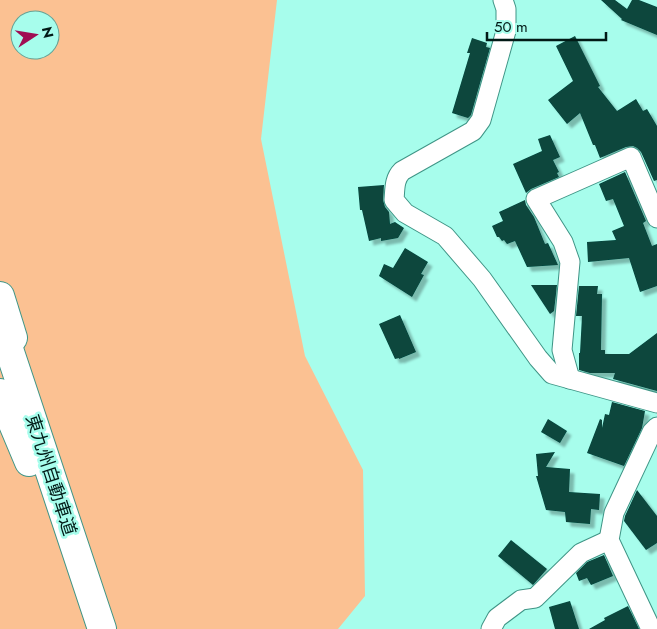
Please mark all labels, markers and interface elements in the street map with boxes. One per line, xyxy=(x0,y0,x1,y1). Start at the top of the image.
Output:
north arrow xyxy=(10,10,60,60)
scale bar xyxy=(487,10,606,42)
text: 50 m xyxy=(494,16,528,38)
text: N xyxy=(37,25,59,40)
street label: 東九州自動車道 xyxy=(19,411,83,539)

